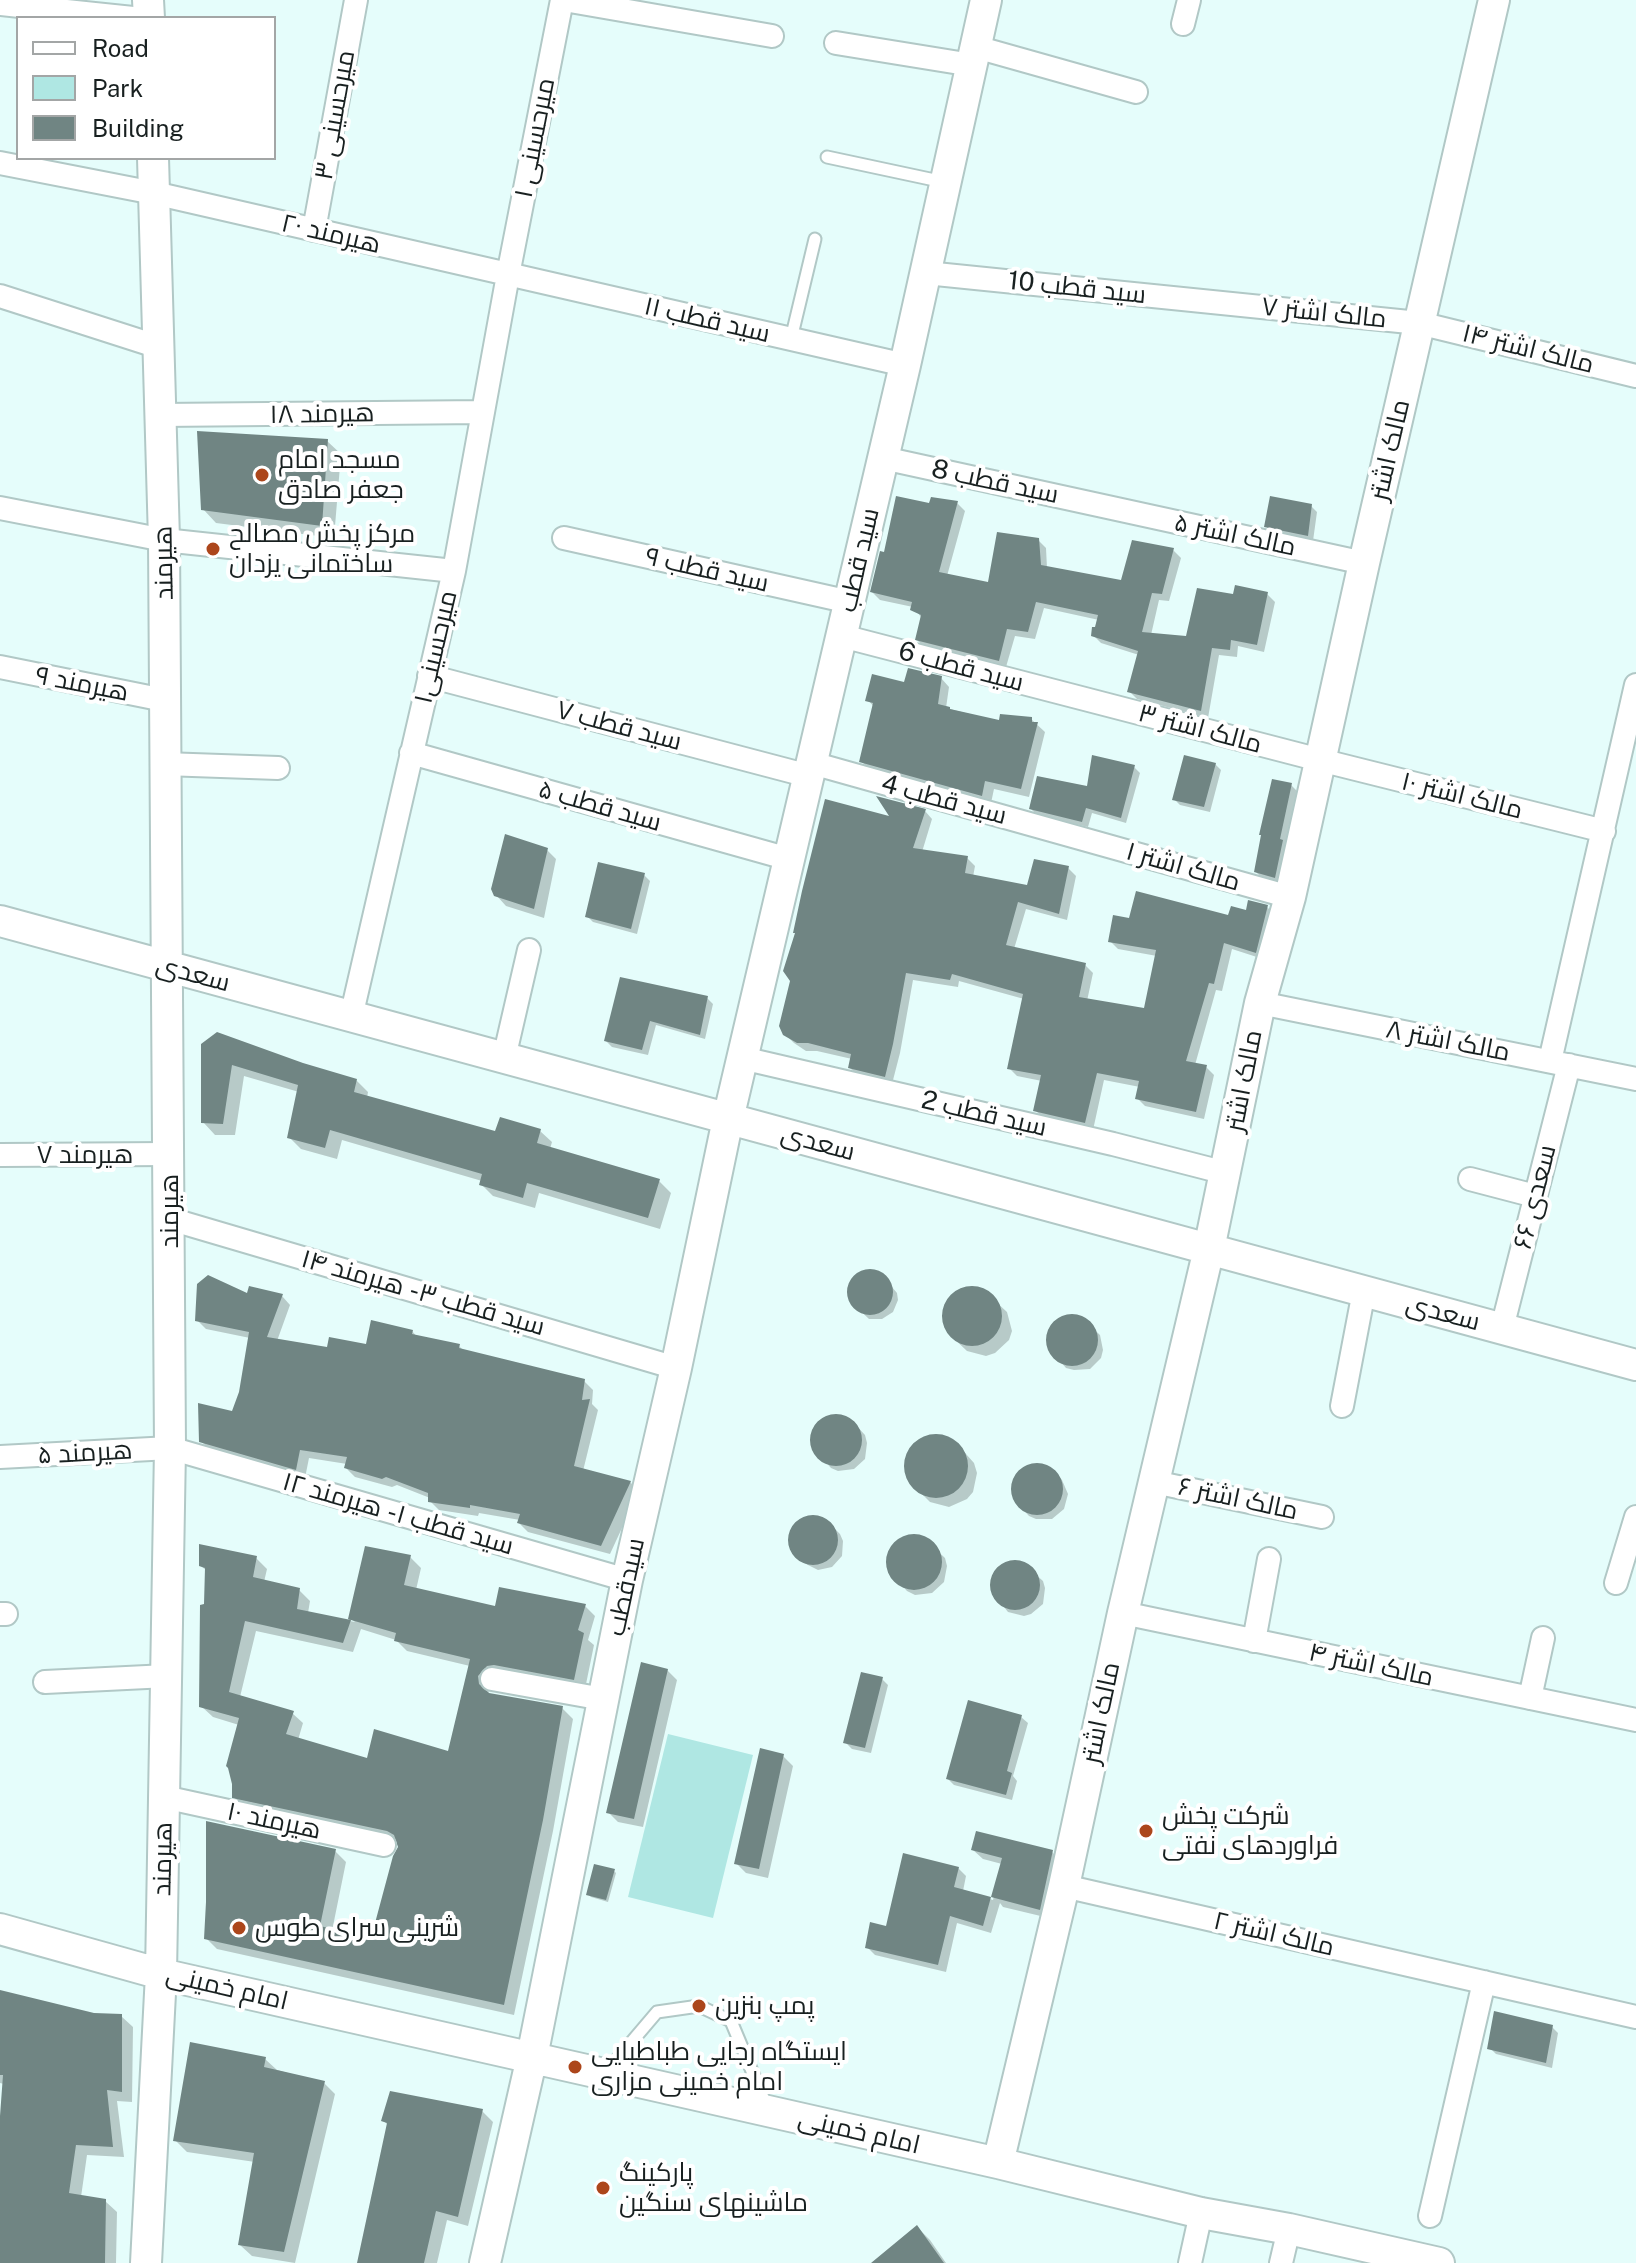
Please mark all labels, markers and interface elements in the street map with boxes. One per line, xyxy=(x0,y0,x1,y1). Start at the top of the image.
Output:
legend xyxy=(16,16,276,160)
text: Road xyxy=(92,34,149,62)
street label: میرحسینی ۳ xyxy=(308,48,362,182)
text: Park xyxy=(92,74,143,102)
street label: میرحسینی ۱ xyxy=(508,75,562,201)
text: Building xyxy=(92,114,184,142)
street label: هیرمند ۲۰ xyxy=(278,207,384,261)
street label: سید قطب 10 xyxy=(1006,265,1148,311)
street label: سید قطب ۱۱ xyxy=(641,290,773,350)
street label: مالک اشتر ۷ xyxy=(1260,291,1388,335)
street label: مالک اشتر ۱۴ xyxy=(1459,318,1597,380)
street label: مالک اشتر xyxy=(1363,396,1417,504)
street label: هیرمند ۱۸ xyxy=(269,397,375,431)
place label: مسجد امام جعفر صادق xyxy=(278,444,404,506)
street label: سید قطب 8 xyxy=(929,453,1061,511)
marker: مسجد امام جعفر صادق xyxy=(253,466,271,484)
street label: سید قطب xyxy=(832,505,886,615)
street label: مالک اشتر ۵ xyxy=(1171,507,1299,563)
place label: مرکز پخش مصالح ساختمانی یزدان xyxy=(229,518,415,580)
street label: هیرمند xyxy=(148,526,180,600)
marker: مرکز پخش مصالح ساختمانی یزدان xyxy=(204,540,222,558)
street label: سید قطب ۹ xyxy=(642,541,772,599)
street label: میرحسینی۱ xyxy=(408,587,464,707)
street label: سید قطب 6 xyxy=(895,635,1027,699)
street label: هیرمند ۹ xyxy=(33,660,131,708)
street label: سید قطب ۷ xyxy=(553,694,685,758)
street label: مالک اشتر ۳ xyxy=(1135,698,1265,760)
street label: مالک اشتر ۱۰ xyxy=(1398,766,1526,826)
street label: سید قطب 4 xyxy=(878,768,1010,832)
street label: سید قطب ۵ xyxy=(535,774,665,838)
street label: مالک اشتر ۱ xyxy=(1122,836,1244,898)
street label: سعدی xyxy=(153,949,233,999)
street label: مالک اشتر ۸ xyxy=(1383,1014,1513,1068)
street label: مالک اشتر xyxy=(1219,1027,1269,1135)
street label: سید قطب 2 xyxy=(918,1084,1050,1144)
street label: سعدی xyxy=(778,1118,858,1168)
street label: هیرمند ۷ xyxy=(37,1139,133,1171)
street label: سعدی ۶۶ xyxy=(1507,1142,1563,1252)
street label: هیرمند xyxy=(154,1174,186,1248)
street label: سید قطب ۳- هیرمند ۱۴ xyxy=(298,1243,548,1343)
street label: سعدی xyxy=(1403,1288,1483,1338)
street label: هیرمند ۵ xyxy=(37,1435,133,1471)
street label: سید قطب ۱- هیرمند ۱۲ xyxy=(279,1466,517,1562)
street label: مالک اشتر ۶ xyxy=(1175,1471,1301,1527)
street label: سیدقطب xyxy=(600,1535,652,1639)
street label: مالک اشتر ۴ xyxy=(1306,1637,1436,1693)
street label: مالک اشتر xyxy=(1075,1659,1127,1767)
street label: هیرمند ۱۰ xyxy=(224,1796,324,1846)
place label: شرکت پخش فراوردهای نفتی xyxy=(1162,1800,1338,1862)
street label: هیرمند xyxy=(147,1822,179,1896)
marker: شرکت پخش فراوردهای نفتی xyxy=(1137,1822,1155,1840)
street label: مالک اشتر ۲ xyxy=(1211,1905,1337,1963)
place label: شرینی سرای طوس xyxy=(255,1912,459,1944)
marker: شرینی سرای طوس xyxy=(230,1919,248,1937)
street label: امام خمینی xyxy=(163,1959,291,2017)
place label: پمپ بنزین xyxy=(715,1990,815,2022)
marker: پمپ بنزین xyxy=(690,1997,708,2015)
place label: ایستگاه رجایی طباطبایی امام خمینی مزاری xyxy=(591,2036,847,2098)
marker: ایستگاه رجایی طباطبایی امام خمینی مزاری xyxy=(566,2058,584,2076)
street label: امام خمینی xyxy=(795,2103,923,2161)
place label: پارکینگ ماشینهای سنگین xyxy=(619,2157,808,2218)
marker: پارکینگ ماشینهای سنگین xyxy=(594,2179,612,2197)

